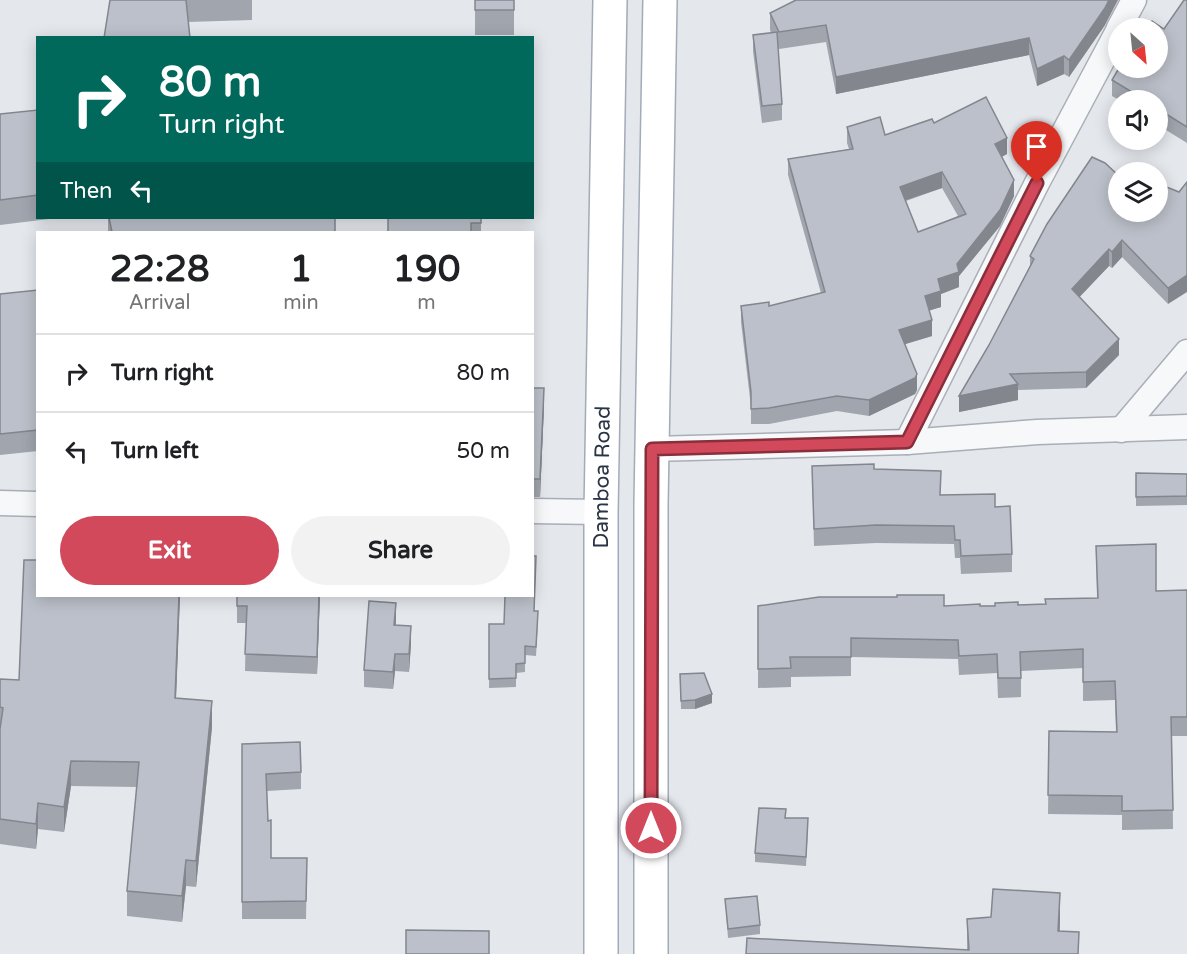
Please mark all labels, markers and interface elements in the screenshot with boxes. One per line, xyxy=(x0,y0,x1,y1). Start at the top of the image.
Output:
north arrow xyxy=(1108,18,1168,78)
map controls xyxy=(1108,18,1168,222)
text: 80 m xyxy=(159,57,261,108)
icon: right xyxy=(60,60,138,138)
button: sound xyxy=(1108,90,1168,150)
text: Turn right xyxy=(159,108,285,141)
pin xyxy=(1011,121,1062,183)
icon: arrive xyxy=(1020,130,1053,163)
button: layers xyxy=(1108,162,1168,222)
icon: left xyxy=(125,174,158,207)
text: Then xyxy=(60,178,113,204)
text: 22:28 xyxy=(110,248,210,291)
text: 1 xyxy=(290,248,312,291)
text: 190 xyxy=(392,248,460,291)
text: Arrival xyxy=(129,291,191,315)
text: min xyxy=(283,291,319,315)
text: m xyxy=(417,291,436,315)
icon: right xyxy=(60,357,93,390)
text: Turn right xyxy=(111,360,213,386)
text: 80 m xyxy=(456,360,510,386)
street label: Damboa Road xyxy=(588,405,615,548)
icon: left xyxy=(60,435,93,468)
text: Turn left xyxy=(111,438,199,464)
text: 50 m xyxy=(456,438,510,464)
button: Exit xyxy=(60,516,279,585)
button: Share xyxy=(291,516,510,585)
position arrow xyxy=(619,796,683,860)

